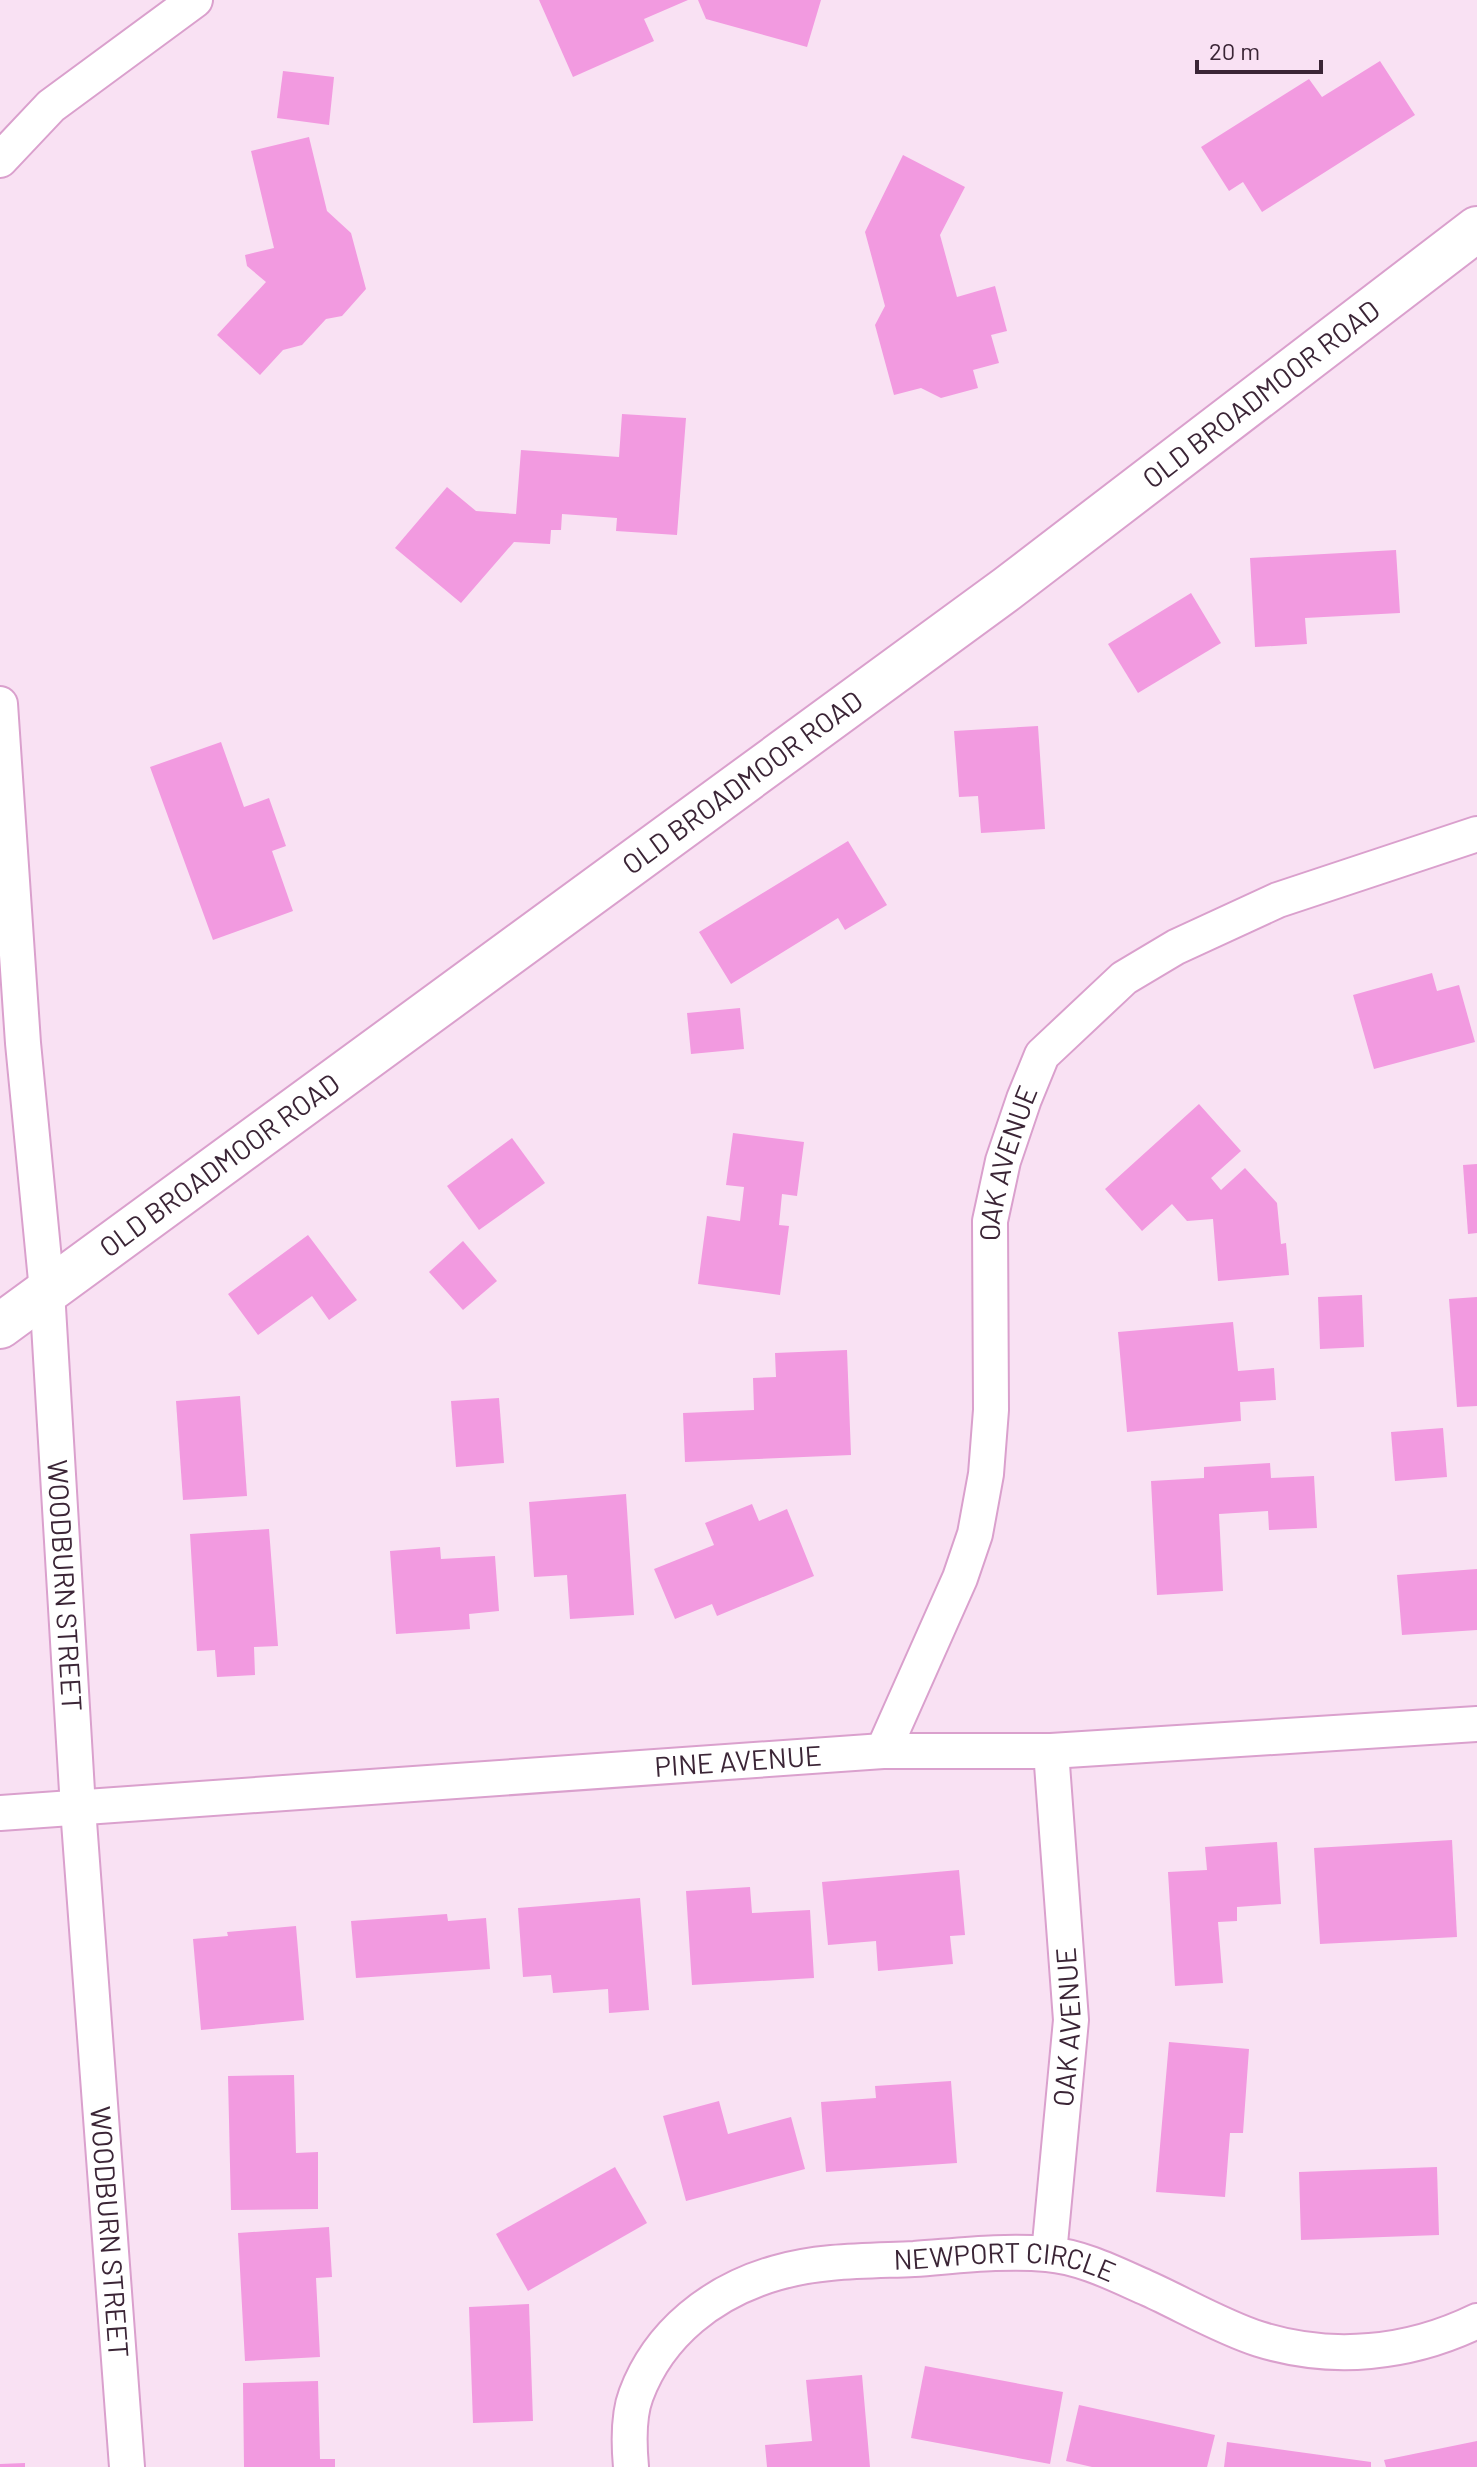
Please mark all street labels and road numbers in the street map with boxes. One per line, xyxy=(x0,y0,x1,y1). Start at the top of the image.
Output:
street label: OLD BROADMOOR ROAD xyxy=(1135,292,1386,495)
street label: OLD BROADMOOR ROAD xyxy=(615,683,868,881)
street label: OLD BROADMOOR ROAD xyxy=(92,1065,346,1264)
street label: OAK AVENUE xyxy=(972,1080,1044,1241)
street label: WOODBURN STREET xyxy=(41,1459,90,1712)
street label: PINE AVENUE xyxy=(653,1737,823,1783)
street label: OAK AVENUE xyxy=(1045,1946,1087,2108)
street label: WOODBURN STREET xyxy=(84,2105,137,2359)
street label: NEWPORT CIRCLE xyxy=(893,2235,1121,2288)

